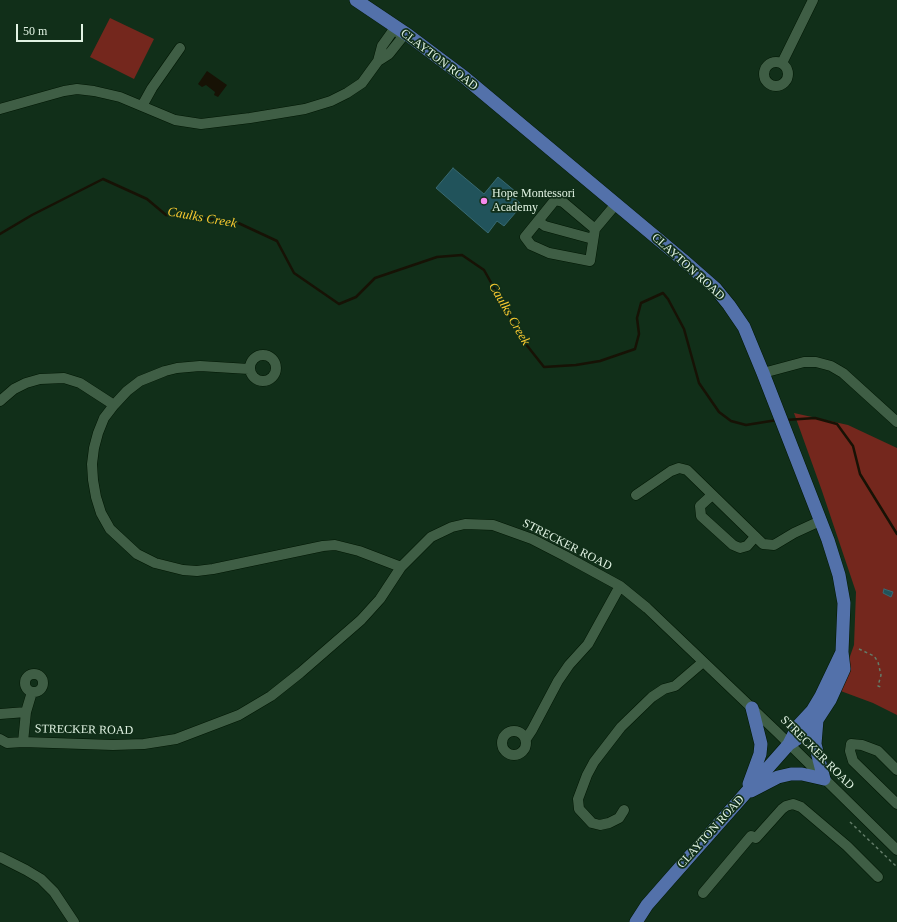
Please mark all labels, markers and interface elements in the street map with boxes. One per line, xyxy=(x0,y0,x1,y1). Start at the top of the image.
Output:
scale bar xyxy=(18,16,85,42)
text: 50 m xyxy=(23,24,47,38)
street label: CLAYTON ROAD xyxy=(398,26,480,94)
place label: Hope Montessori Academy xyxy=(492,187,575,215)
marker: Hope Montessori Academy xyxy=(479,196,489,206)
water label: Caulks Creek xyxy=(166,204,238,232)
street label: CLAYTON ROAD xyxy=(649,231,727,303)
water label: Caulks Creek xyxy=(485,280,533,348)
street label: STRECKER ROAD xyxy=(520,516,614,574)
street label: STRECKER ROAD xyxy=(777,713,857,793)
street label: STRECKER ROAD xyxy=(35,722,133,738)
street label: CLAYTON ROAD xyxy=(675,793,747,871)

